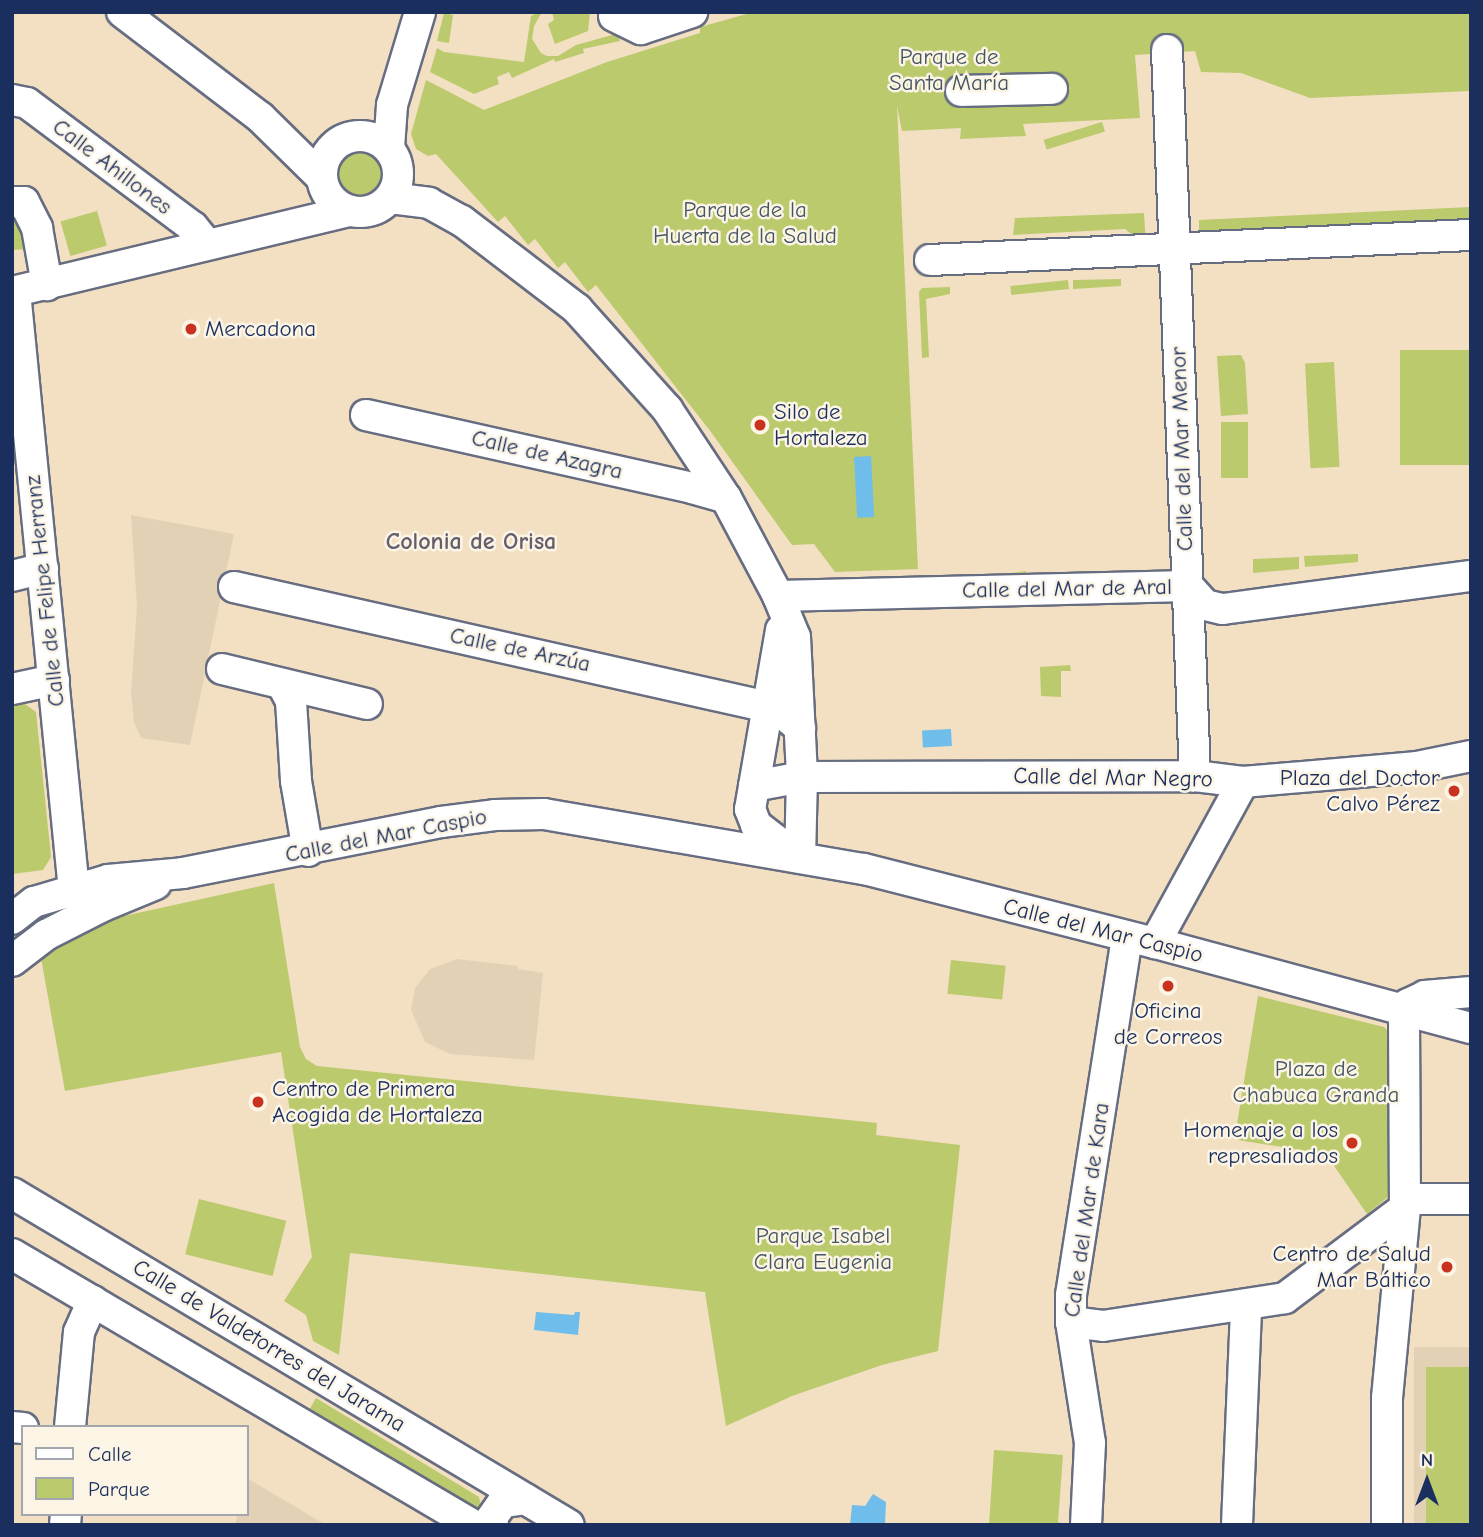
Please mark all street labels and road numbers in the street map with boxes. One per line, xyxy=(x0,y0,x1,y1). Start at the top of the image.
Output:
street label: Calle Ahillones xyxy=(47,113,177,221)
street label: Calle del Mar Menor xyxy=(1165,346,1199,552)
street label: Calle de Azagra xyxy=(469,424,625,486)
street label: Calle de Felipe Herranz xyxy=(19,474,71,708)
street label: Calle del Mar de Aral xyxy=(962,573,1172,605)
street label: Calle de Arzúa xyxy=(447,622,593,678)
street label: Calle del Mar Negro xyxy=(1013,762,1213,794)
street label: Calle del Mar Caspio xyxy=(283,803,489,869)
street label: Calle del Mar Caspio xyxy=(1000,893,1206,969)
street label: Calle del Mar de Kara xyxy=(1058,1101,1116,1319)
street label: Calle de Valdetorres del Jarama xyxy=(128,1254,410,1438)

